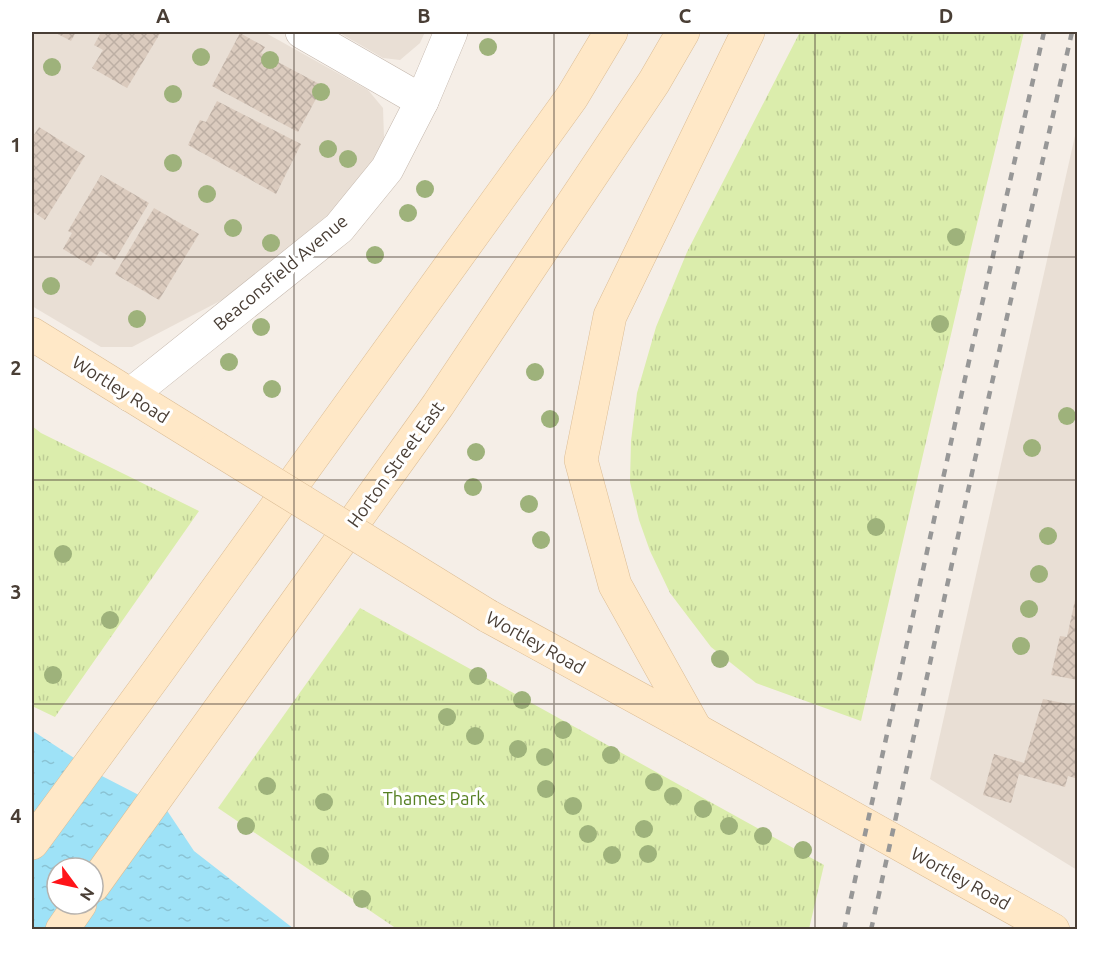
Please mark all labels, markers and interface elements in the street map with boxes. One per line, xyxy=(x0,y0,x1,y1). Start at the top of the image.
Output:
text: A xyxy=(156,4,170,27)
text: B xyxy=(417,4,431,27)
text: C xyxy=(679,4,692,27)
text: D xyxy=(939,4,953,27)
text: 1 xyxy=(10,133,22,156)
street label: Beaconsfield Avenue xyxy=(209,210,351,334)
street label: Wortley Road xyxy=(69,351,173,427)
text: 2 xyxy=(10,356,22,379)
street label: Horton Street East xyxy=(343,397,447,531)
text: 3 xyxy=(10,580,22,603)
street label: Wortley Road xyxy=(483,607,589,677)
park label: Thames Park xyxy=(383,788,485,808)
text: 4 xyxy=(10,804,22,827)
street label: Wortley Road xyxy=(908,843,1014,913)
north arrow xyxy=(45,856,105,916)
text: N xyxy=(77,884,98,904)

